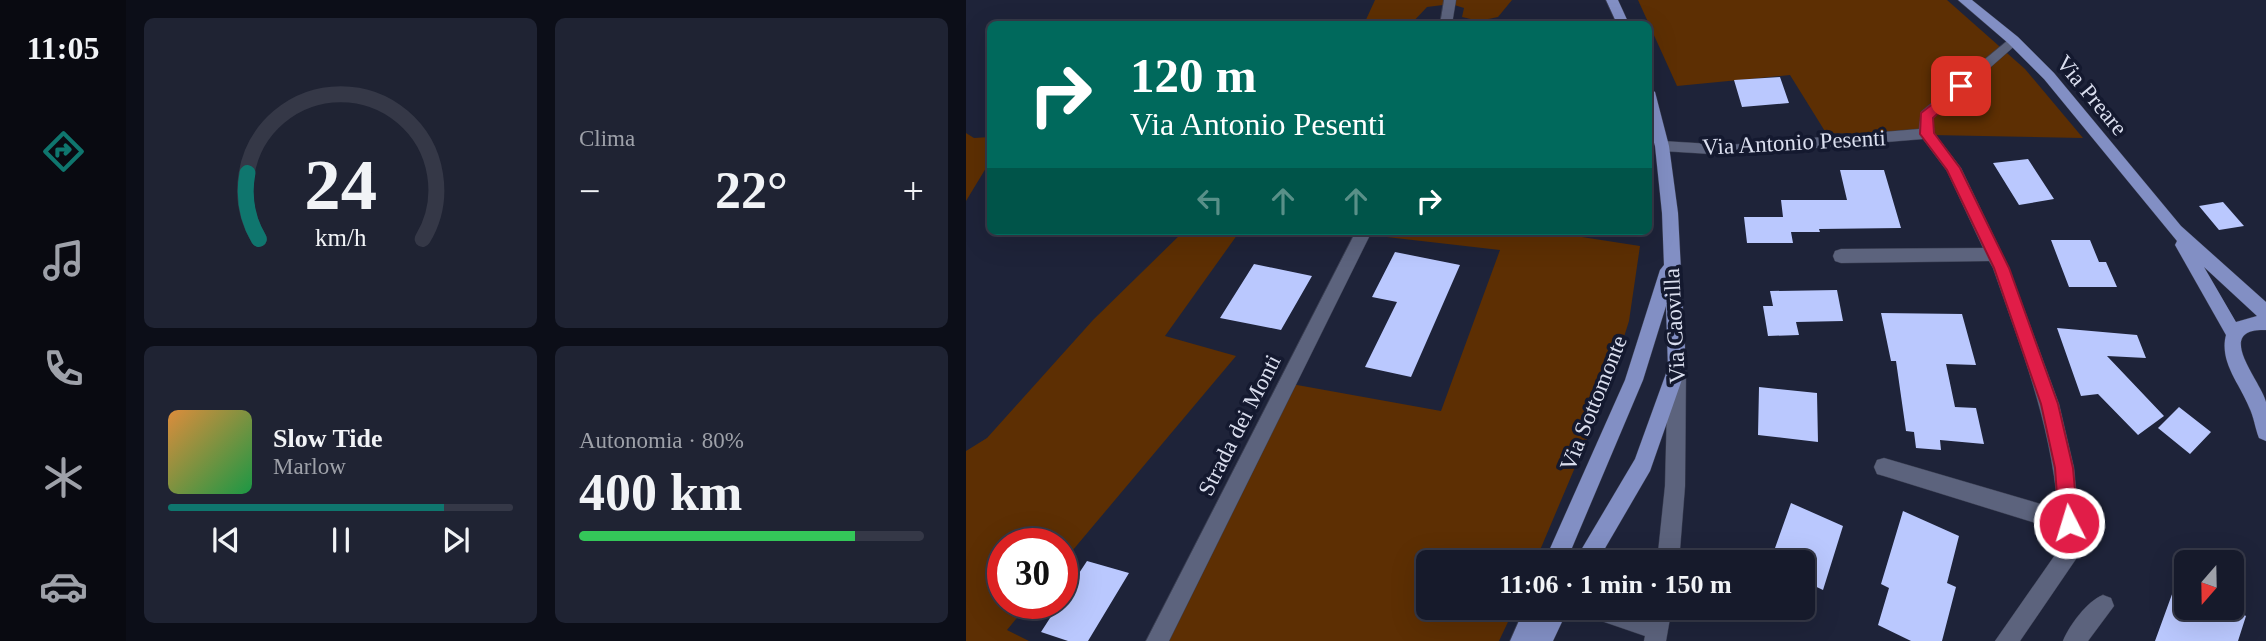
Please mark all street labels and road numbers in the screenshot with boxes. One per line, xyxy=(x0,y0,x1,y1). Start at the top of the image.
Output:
street label: Via Preare xyxy=(2051,50,2132,140)
street label: Via Antonio Pesenti xyxy=(1702,125,1886,160)
street label: Via Caovilla xyxy=(1659,268,1690,384)
street label: Via Sottomonte xyxy=(1555,332,1632,474)
street label: Strada dei Monti xyxy=(1193,351,1286,500)

